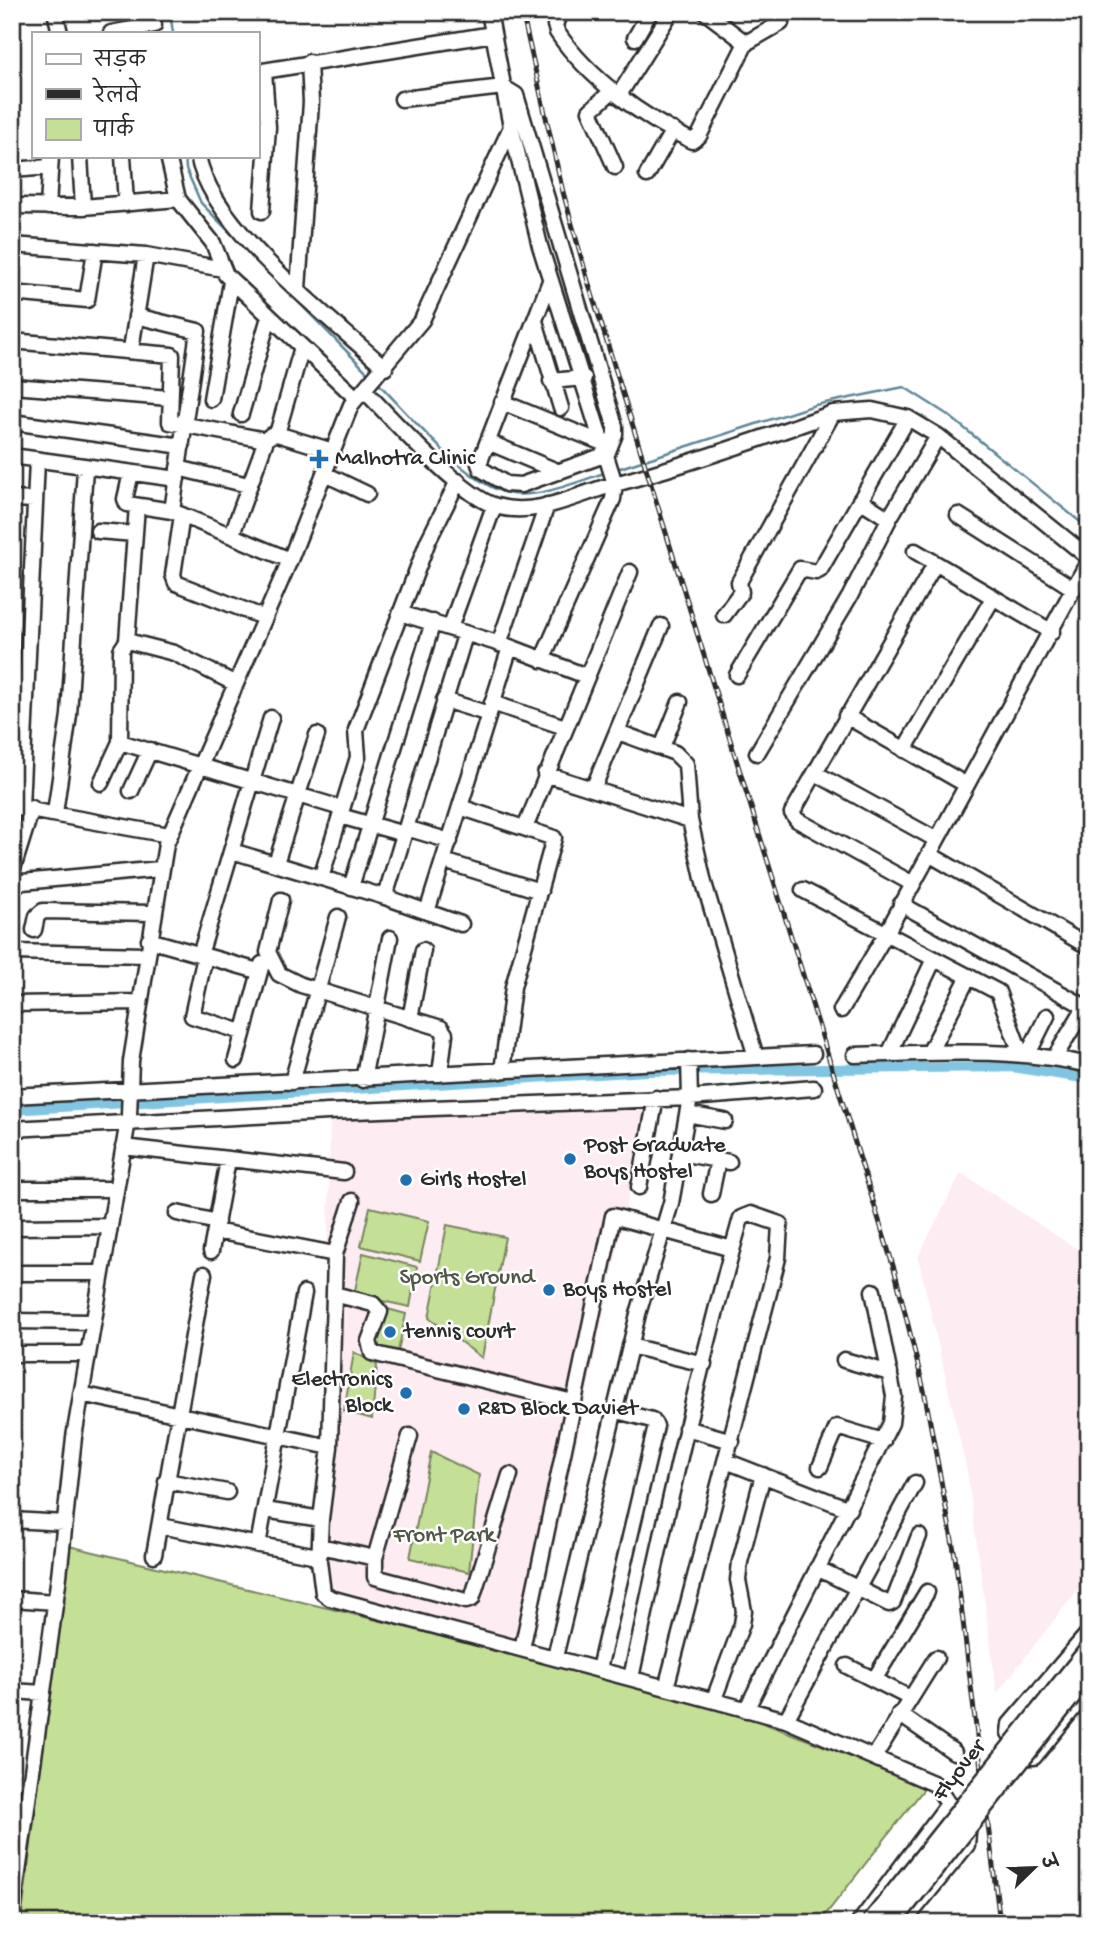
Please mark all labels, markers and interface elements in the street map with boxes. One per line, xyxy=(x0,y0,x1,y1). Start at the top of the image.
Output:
legend xyxy=(32,32,259,158)
text: सड़क xyxy=(93,50,147,75)
text: रेलवे xyxy=(91,77,141,111)
text: पार्क xyxy=(93,112,135,145)
place label: Malhotra Clinic xyxy=(335,446,476,473)
marker: Malhotra Clinic xyxy=(309,449,329,469)
place label: Post Graduate Boys Hostel xyxy=(583,1133,727,1186)
marker: Post Graduate Boys Hostel xyxy=(562,1151,578,1167)
place label: Girls Hostel xyxy=(420,1167,526,1194)
marker: Girls Hostel xyxy=(398,1172,414,1188)
park label: Sports Ground xyxy=(399,1265,536,1292)
place label: Boys Hostel xyxy=(562,1277,672,1304)
marker: Boys Hostel xyxy=(541,1282,557,1298)
place label: tennis court xyxy=(402,1319,516,1346)
marker: tennis court xyxy=(382,1324,398,1340)
place label: Electronics Block xyxy=(291,1367,395,1420)
marker: Electronics Block xyxy=(398,1385,414,1401)
place label: R&D Block Daviet xyxy=(478,1396,639,1423)
marker: R&D Block Daviet xyxy=(456,1401,472,1417)
park label: Front Park xyxy=(392,1523,497,1550)
street label: Flyover xyxy=(927,1734,993,1808)
north arrow xyxy=(1000,1834,1070,1904)
text: उ xyxy=(1033,1851,1060,1875)

